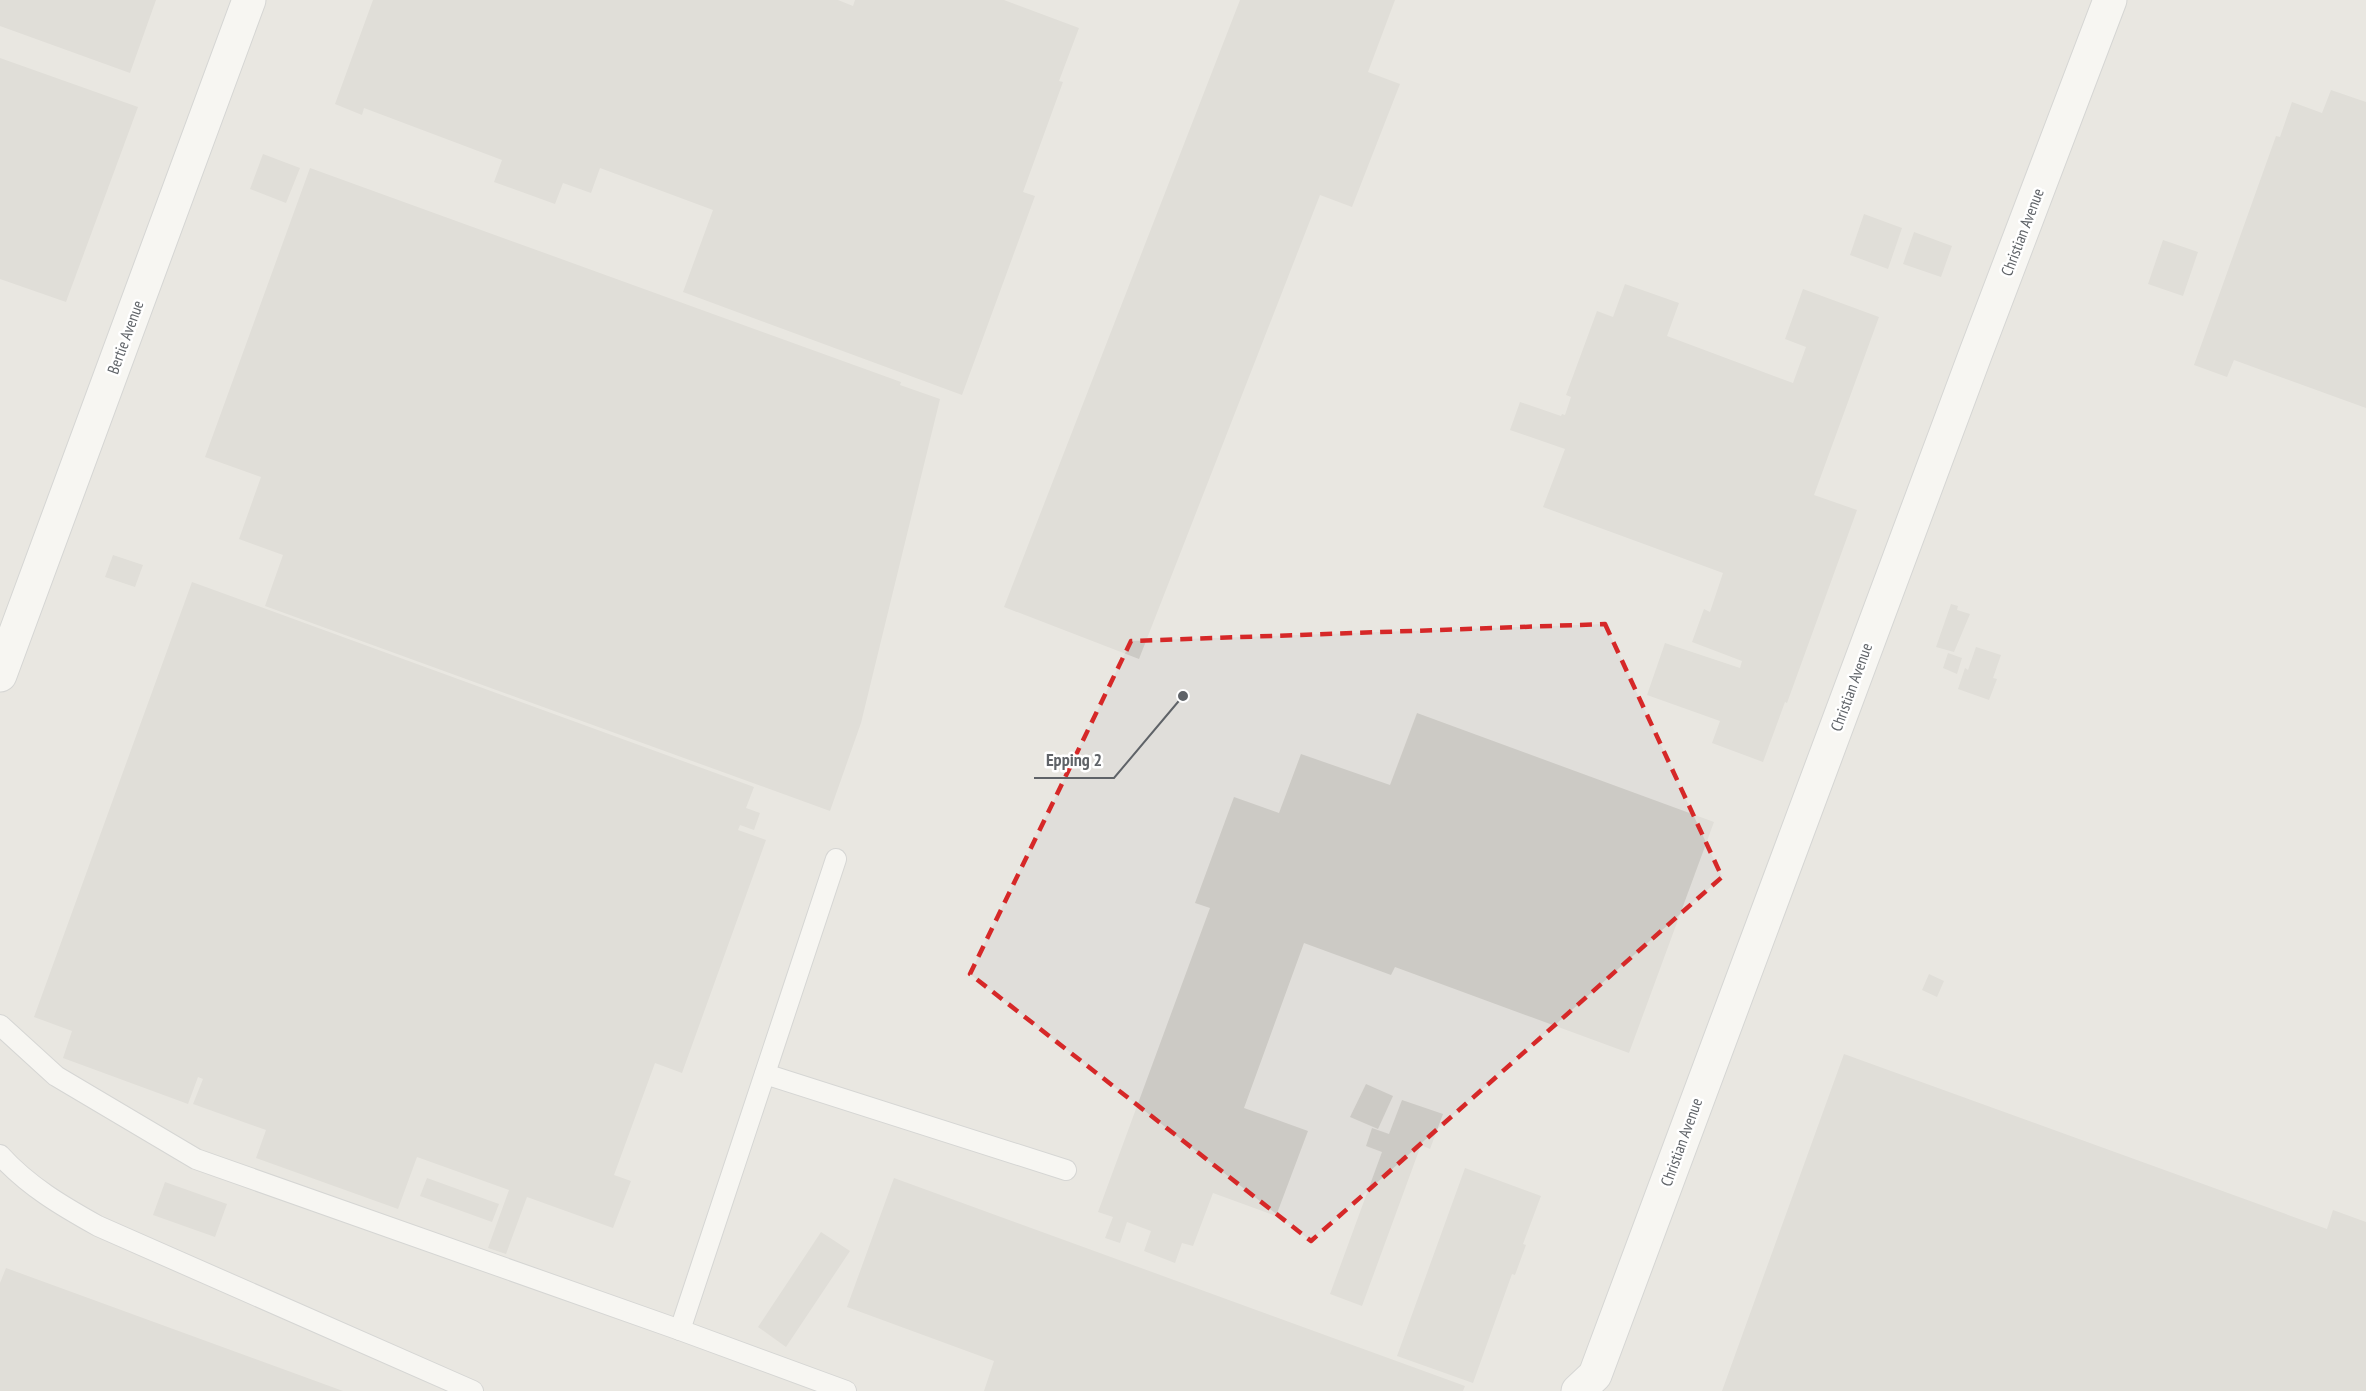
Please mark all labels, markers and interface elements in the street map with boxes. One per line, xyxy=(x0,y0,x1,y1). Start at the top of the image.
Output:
street label: Christian Avenue xyxy=(1996,185,2048,279)
street label: Bertie Avenue xyxy=(102,297,148,377)
street label: Christian Avenue xyxy=(1826,640,1876,734)
callout: Epping 2 xyxy=(1034,742,1114,778)
text: Epping 2 xyxy=(1046,748,1102,771)
street label: Christian Avenue xyxy=(1656,1095,1706,1189)

